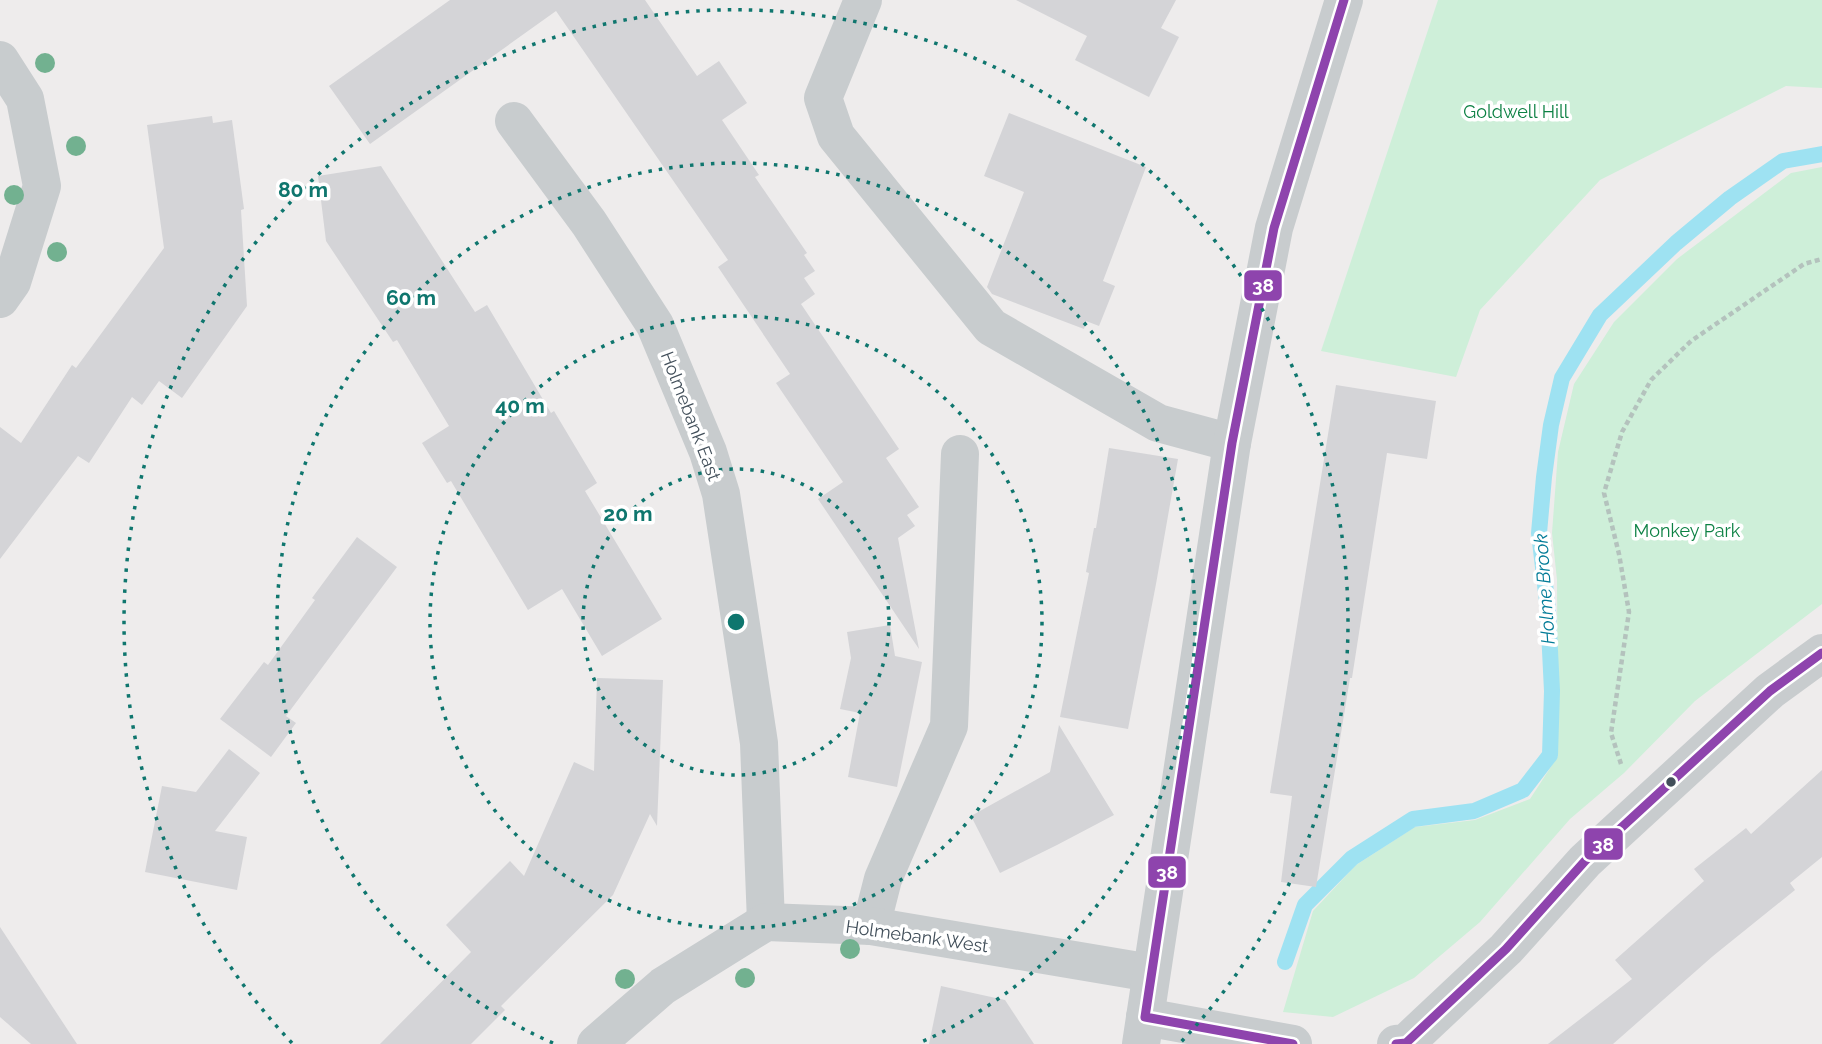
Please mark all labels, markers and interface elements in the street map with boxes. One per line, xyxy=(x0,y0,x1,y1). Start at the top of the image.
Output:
park label: Goldwell Hill xyxy=(1463,101,1569,122)
text: 80 m xyxy=(278,177,328,202)
line badge: 38 xyxy=(1243,269,1283,302)
text: 38 xyxy=(1252,274,1274,296)
text: 60 m xyxy=(386,285,436,310)
street label: Holmebank East xyxy=(657,348,725,484)
text: 40 m xyxy=(495,393,545,418)
text: 20 m xyxy=(603,501,653,526)
park label: Monkey Park xyxy=(1634,520,1741,541)
water label: Holme Brook xyxy=(1529,533,1559,645)
centre of rings xyxy=(724,610,748,634)
unlabelled marker xyxy=(1664,775,1678,789)
line badge: 38 xyxy=(1583,827,1624,861)
text: 38 xyxy=(1592,833,1614,855)
line badge: 38 xyxy=(1147,855,1187,889)
text: 38 xyxy=(1156,861,1178,883)
street label: Holmebank West xyxy=(844,916,990,956)

